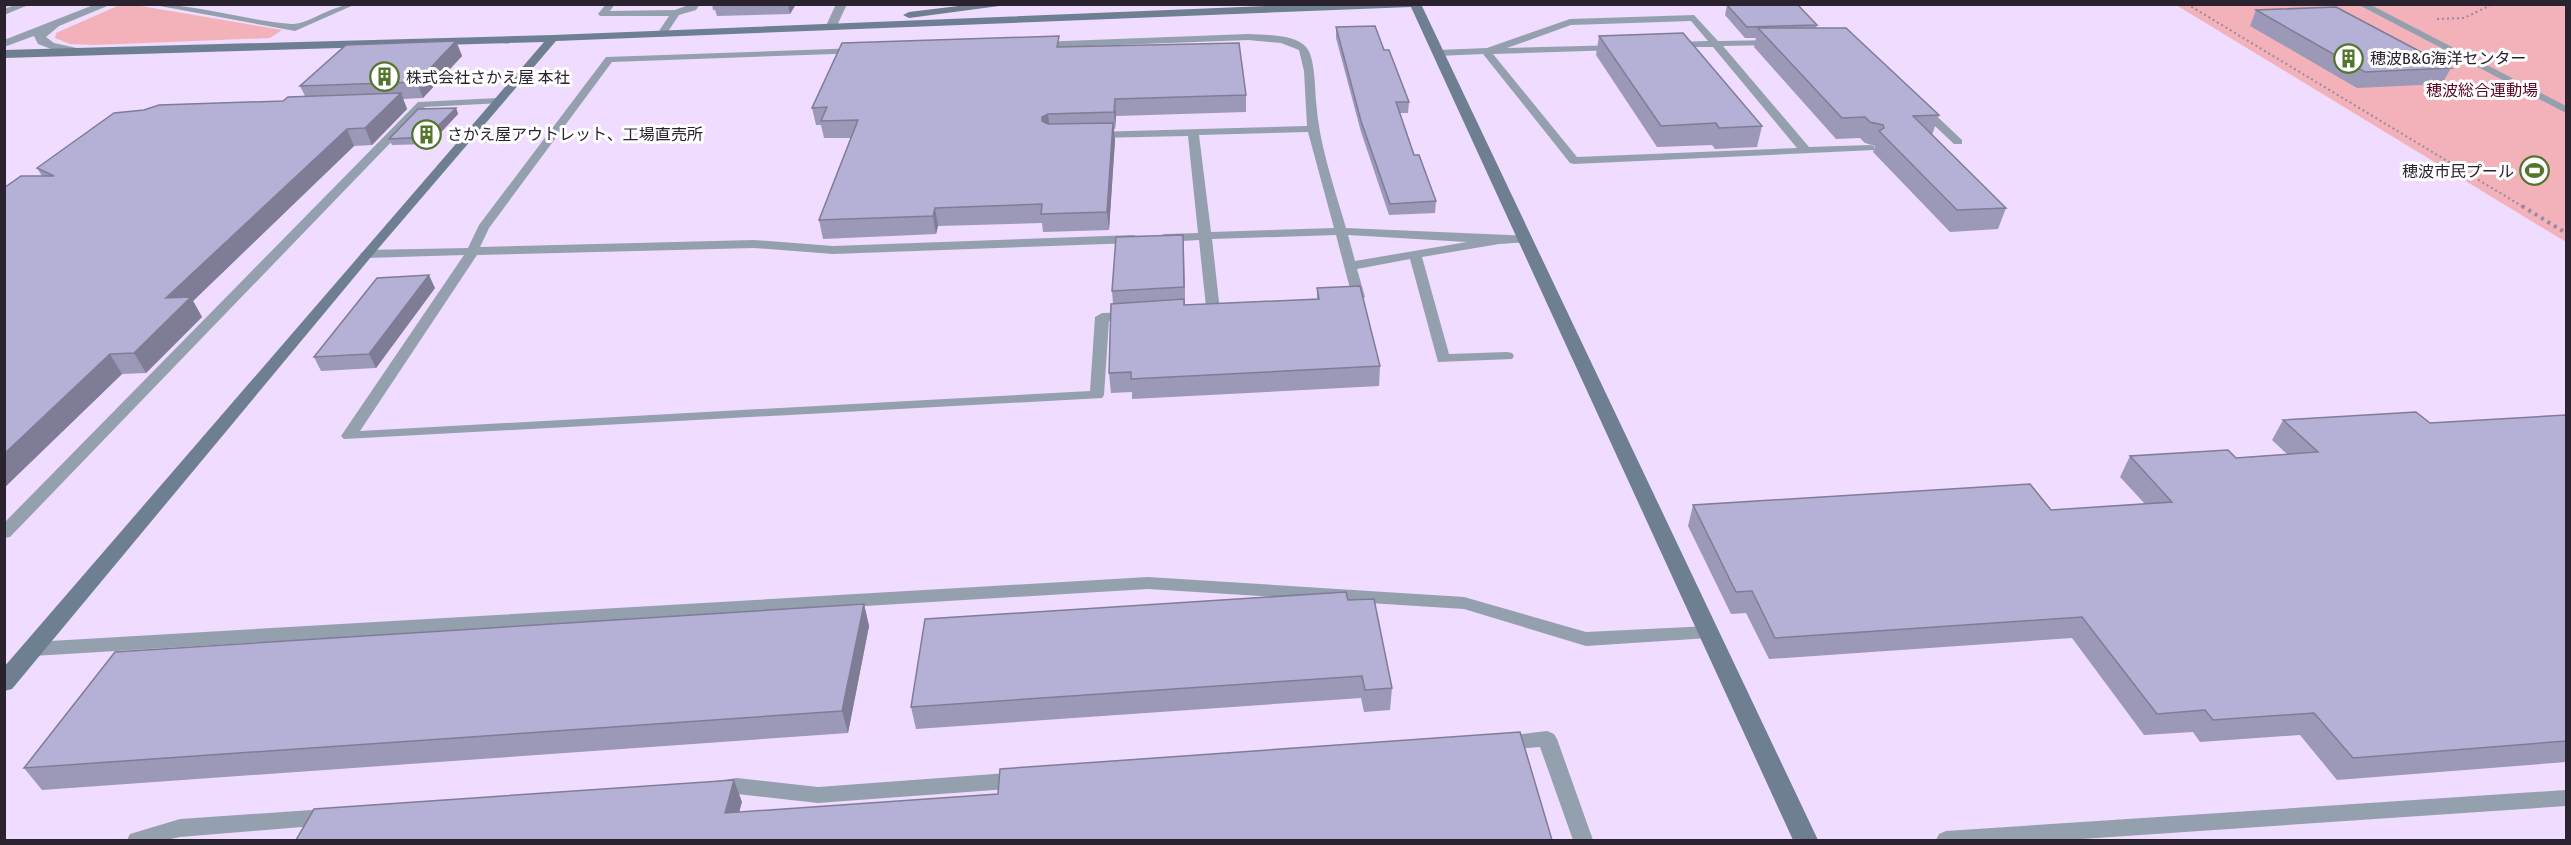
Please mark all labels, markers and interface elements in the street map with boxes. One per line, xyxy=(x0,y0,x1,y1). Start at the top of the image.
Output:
building icon: 穂波B&G海洋センター xyxy=(2333,42,2365,74)
place label: 穂波B&G海洋センター xyxy=(2370,49,2527,68)
building icon: 株式会社さかえ屋 本社 xyxy=(369,61,401,93)
place label: 株式会社さかえ屋 本社 xyxy=(406,68,570,87)
park label: 穂波総合運動場 xyxy=(2426,81,2538,100)
building icon: さかえ屋アウトレット、工場直売所 xyxy=(410,118,442,150)
place label: さかえ屋アウトレット、工場直売所 xyxy=(447,125,703,144)
sports icon: 穂波市民プール xyxy=(2519,155,2551,187)
place label: 穂波市民プール xyxy=(2402,162,2514,181)

